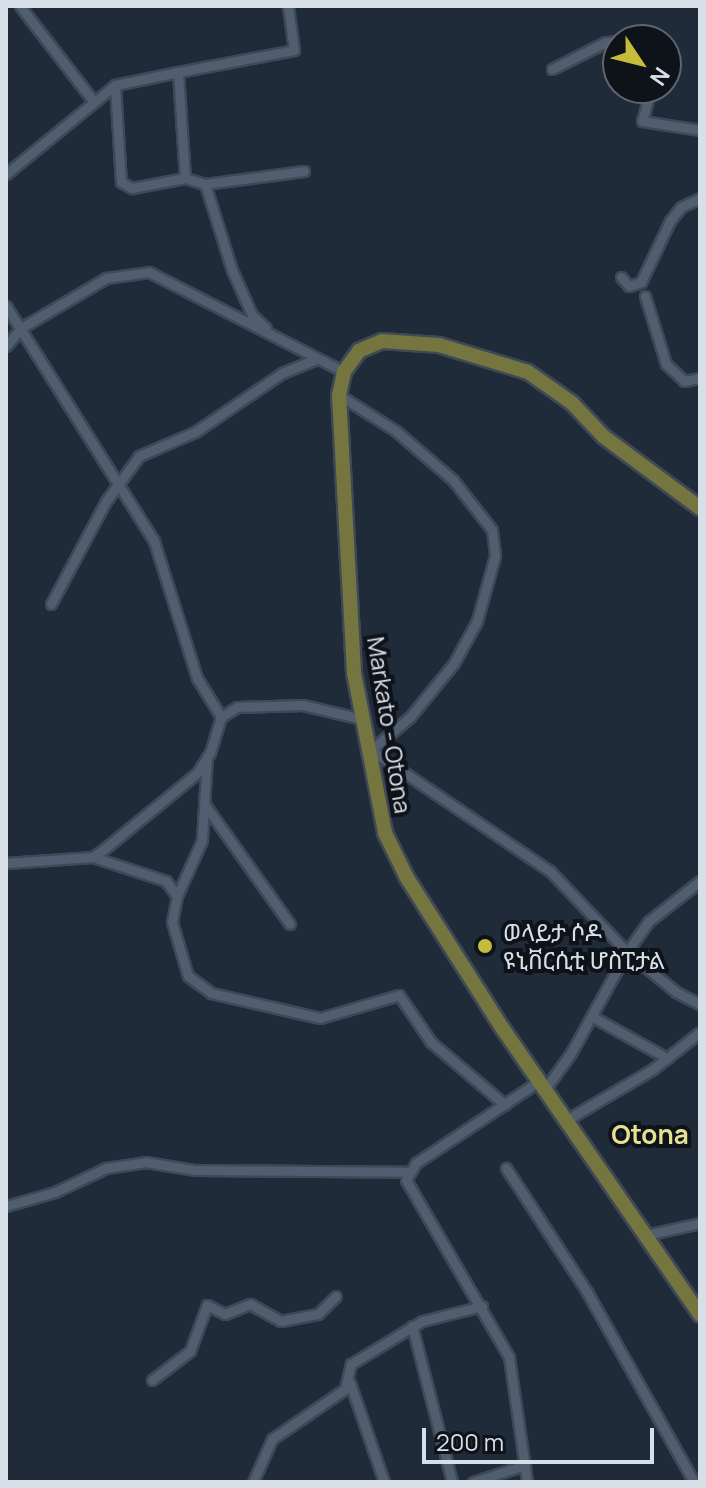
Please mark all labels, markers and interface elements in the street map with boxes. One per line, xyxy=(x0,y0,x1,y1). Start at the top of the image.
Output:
north arrow xyxy=(602,24,682,104)
text: N xyxy=(643,62,677,92)
street label: Markato - Otona xyxy=(362,635,418,815)
place label: ወላይታ ሶዶ ዩኒቨርሲቲ ሆስፒታል xyxy=(503,918,665,974)
marker: ወላይታ ሶዶ ዩኒቨርሲቲ ሆስፒታል xyxy=(474,935,496,957)
district label: Otona xyxy=(611,1119,689,1151)
scale bar xyxy=(426,1412,658,1462)
text: 200 m xyxy=(436,1425,504,1458)

